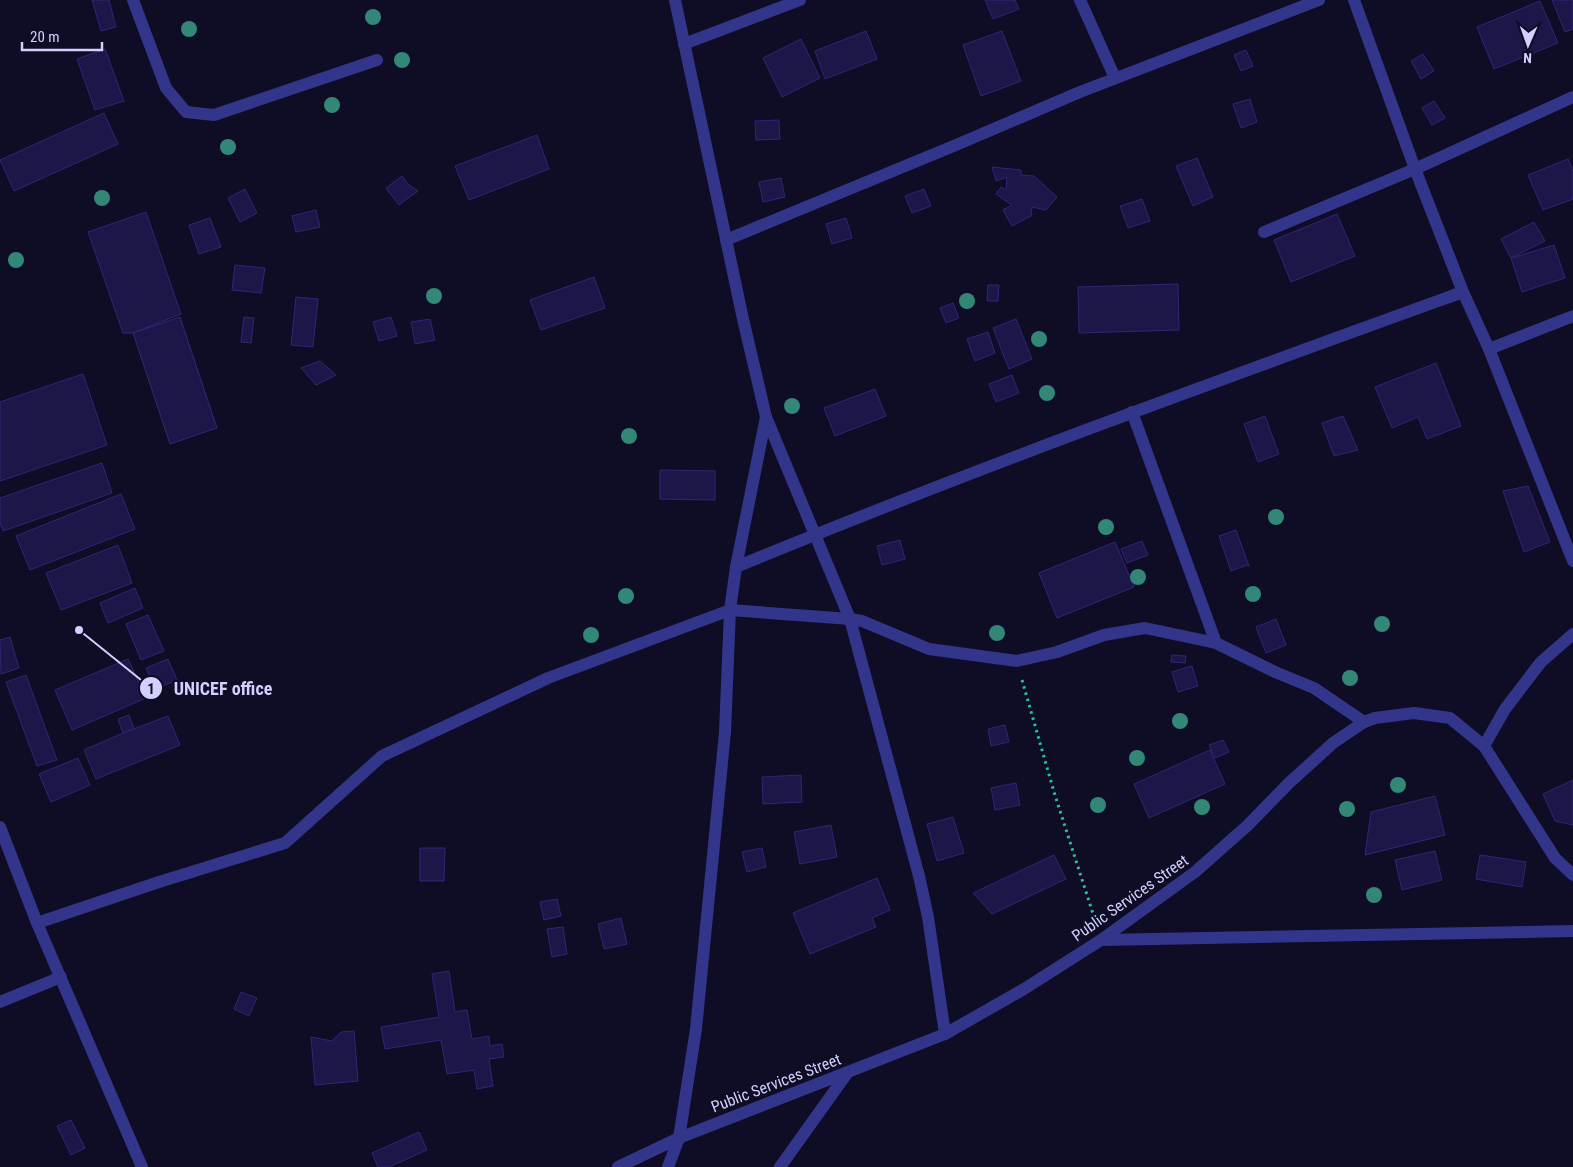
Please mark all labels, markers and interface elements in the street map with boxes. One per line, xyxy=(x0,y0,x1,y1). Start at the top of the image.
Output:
scale bar xyxy=(22,20,102,52)
north arrow xyxy=(1503,20,1553,70)
text: 20 m xyxy=(30,28,60,46)
text: N xyxy=(1523,50,1532,66)
callout: UNICEF office xyxy=(139,672,282,705)
text: UNICEF office xyxy=(174,678,273,699)
text: 1 xyxy=(147,680,155,698)
street label: Public Services Street xyxy=(1068,851,1192,945)
street label: Public Services Street xyxy=(708,1049,844,1117)

